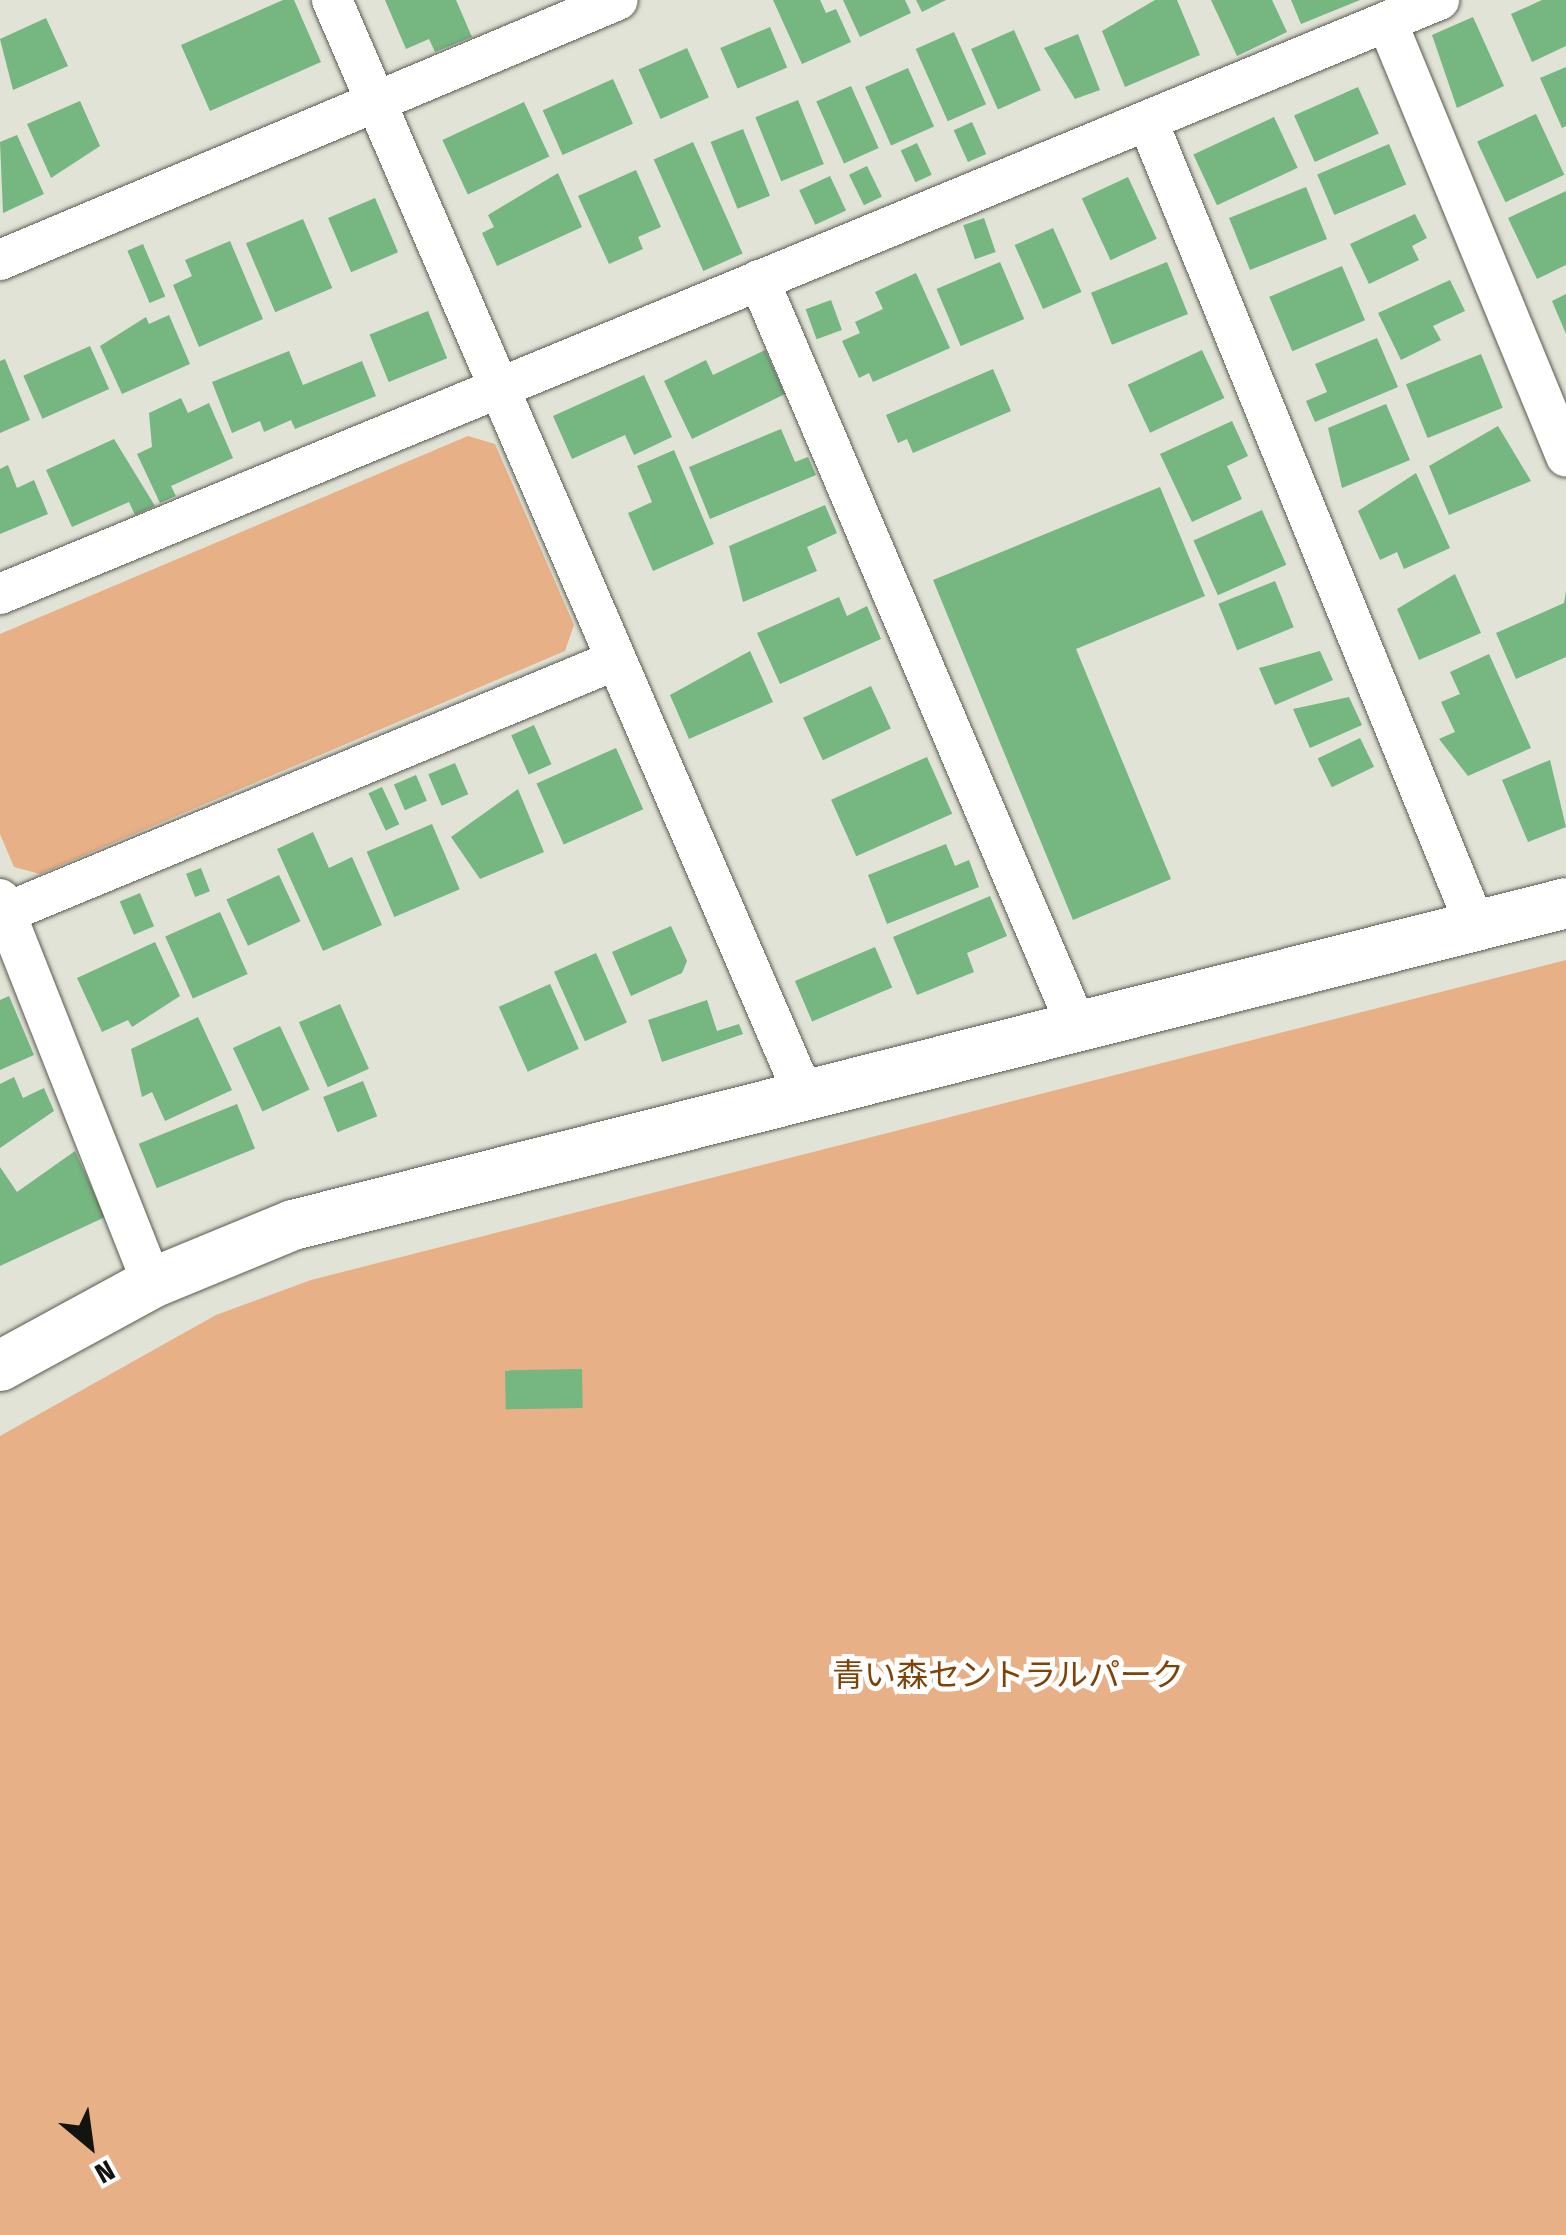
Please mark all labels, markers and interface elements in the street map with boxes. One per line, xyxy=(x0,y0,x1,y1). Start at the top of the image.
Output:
park label: 青い森セントラルパーク xyxy=(832,1656,1184,1694)
north arrow xyxy=(40,2095,140,2195)
text: N xyxy=(89,2153,120,2190)

